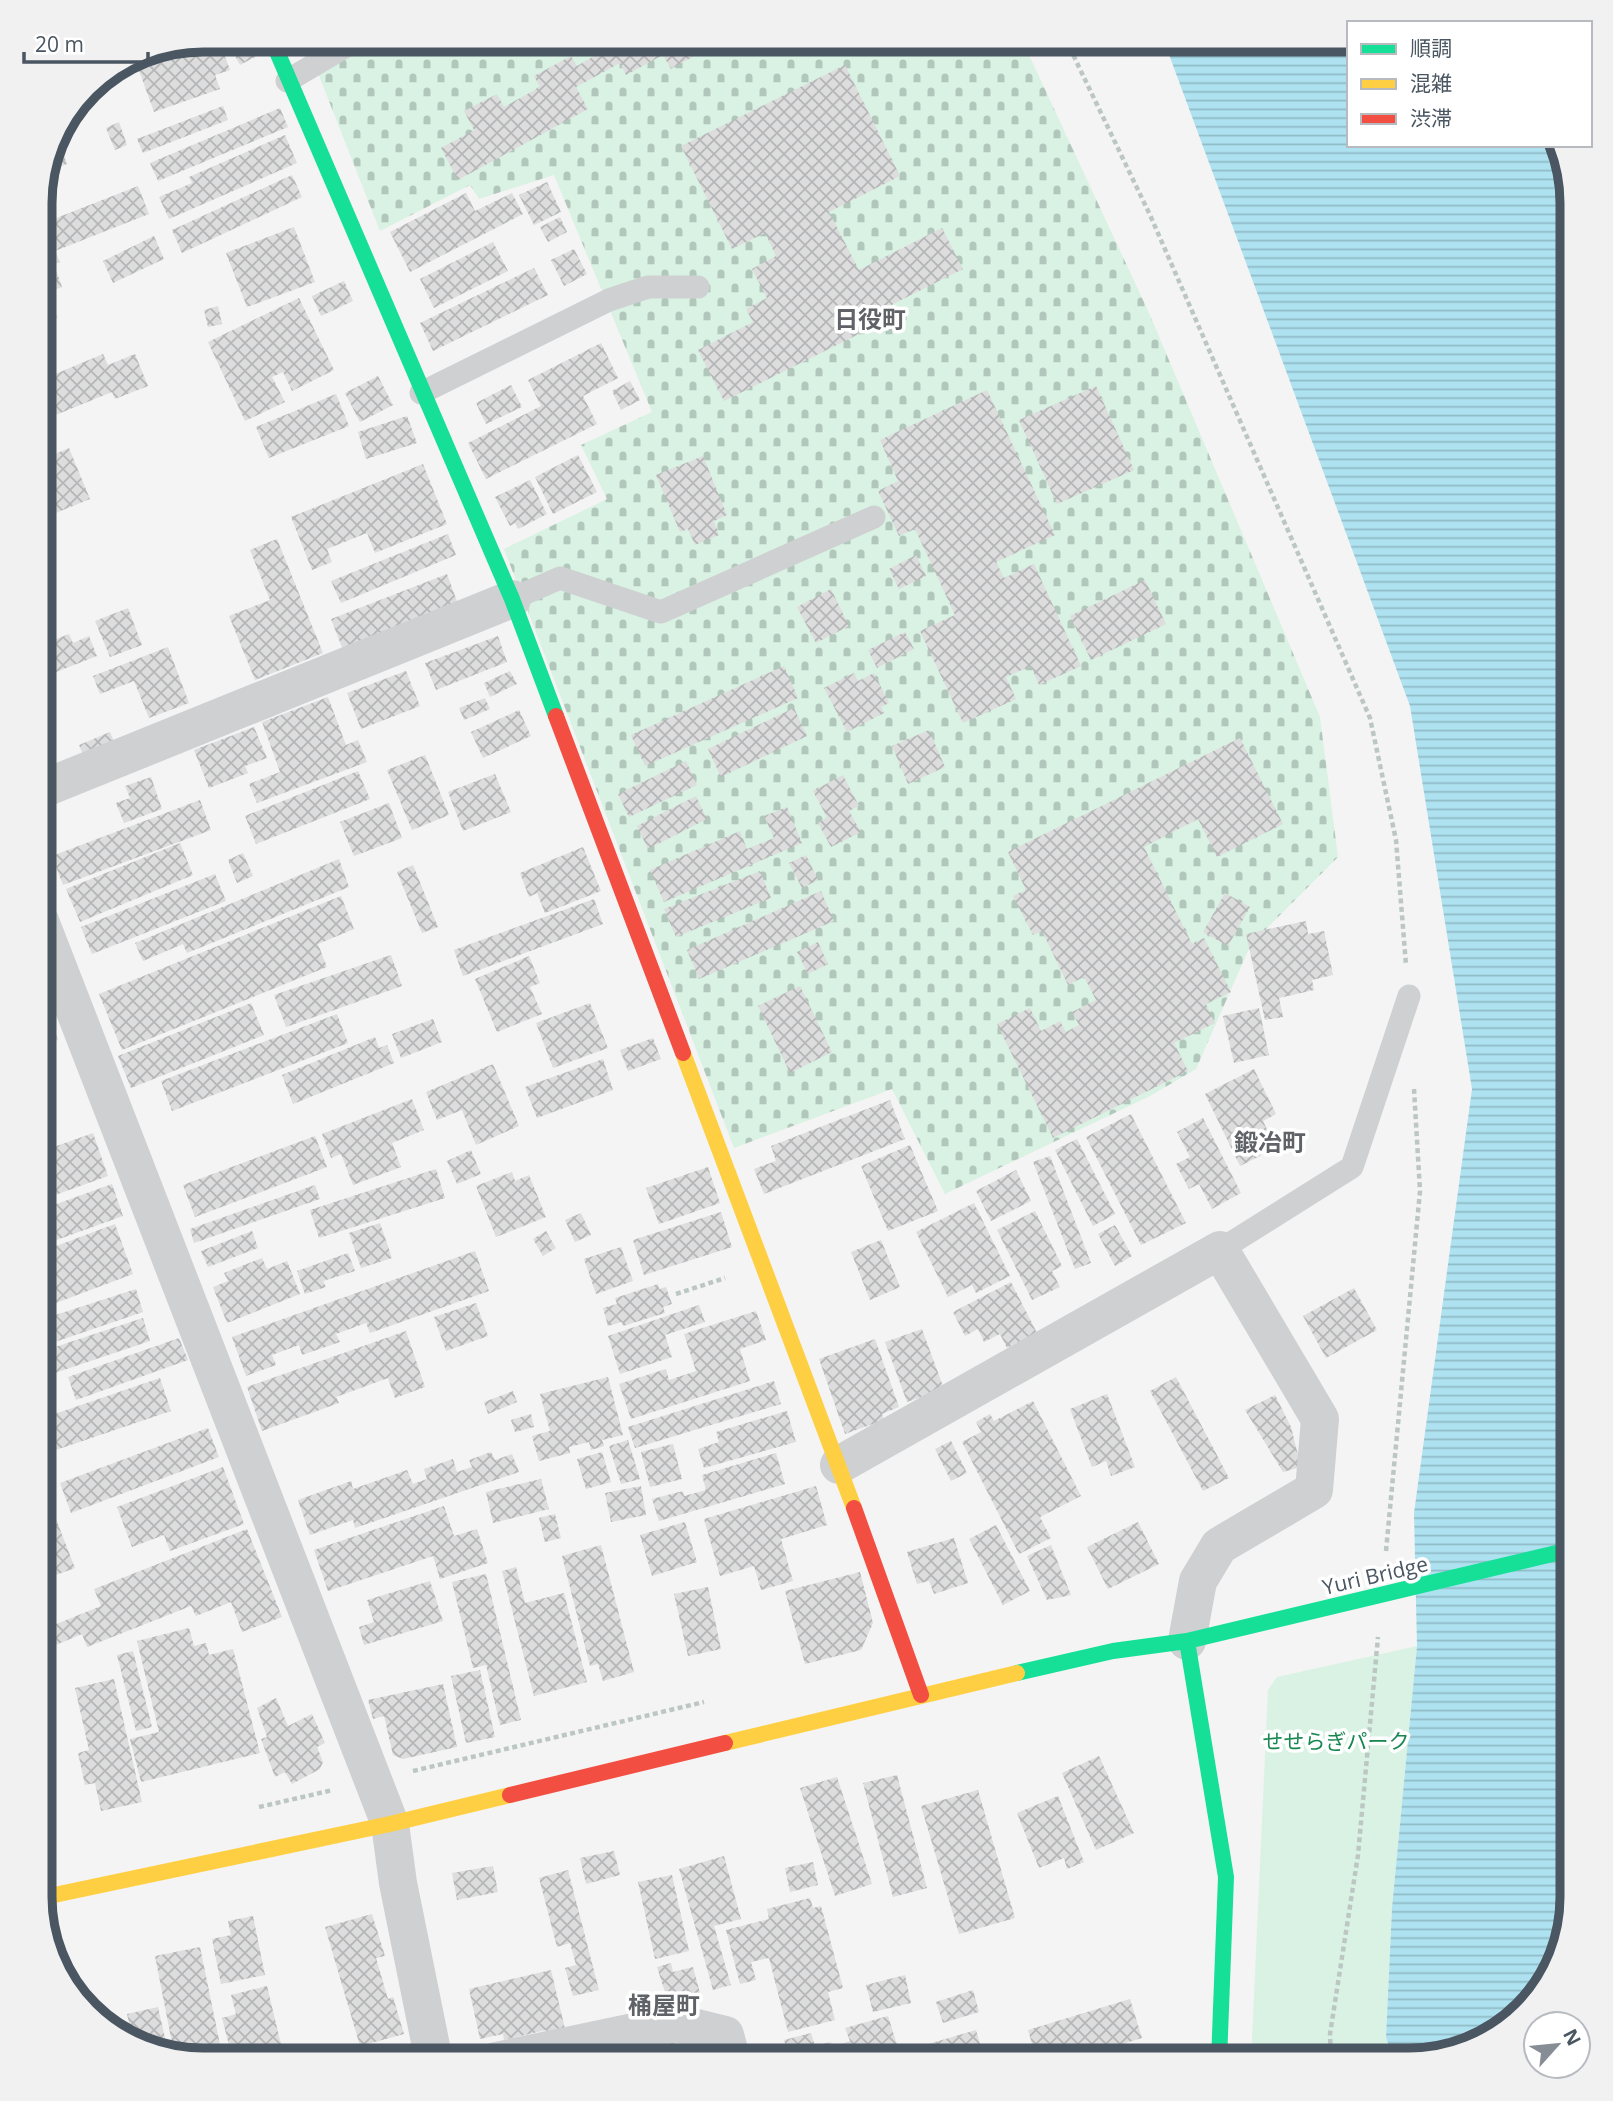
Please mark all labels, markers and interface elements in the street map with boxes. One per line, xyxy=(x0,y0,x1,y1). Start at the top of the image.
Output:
scale bar xyxy=(24,21,149,65)
legend xyxy=(1347,21,1592,147)
text: 20 m xyxy=(35,30,84,58)
text: 順調 xyxy=(1410,34,1452,62)
text: 混雑 xyxy=(1410,69,1452,97)
text: 渋滞 xyxy=(1410,104,1452,132)
district label: 日役町 xyxy=(834,302,906,335)
district label: 鍛冶町 xyxy=(1234,1125,1306,1158)
street label: Yuri Bridge xyxy=(1320,1549,1430,1601)
park label: せせらぎパーク xyxy=(1263,1727,1410,1755)
district label: 桶屋町 xyxy=(628,1988,700,2021)
north arrow xyxy=(1522,2010,1592,2080)
text: N xyxy=(1557,2024,1587,2050)

